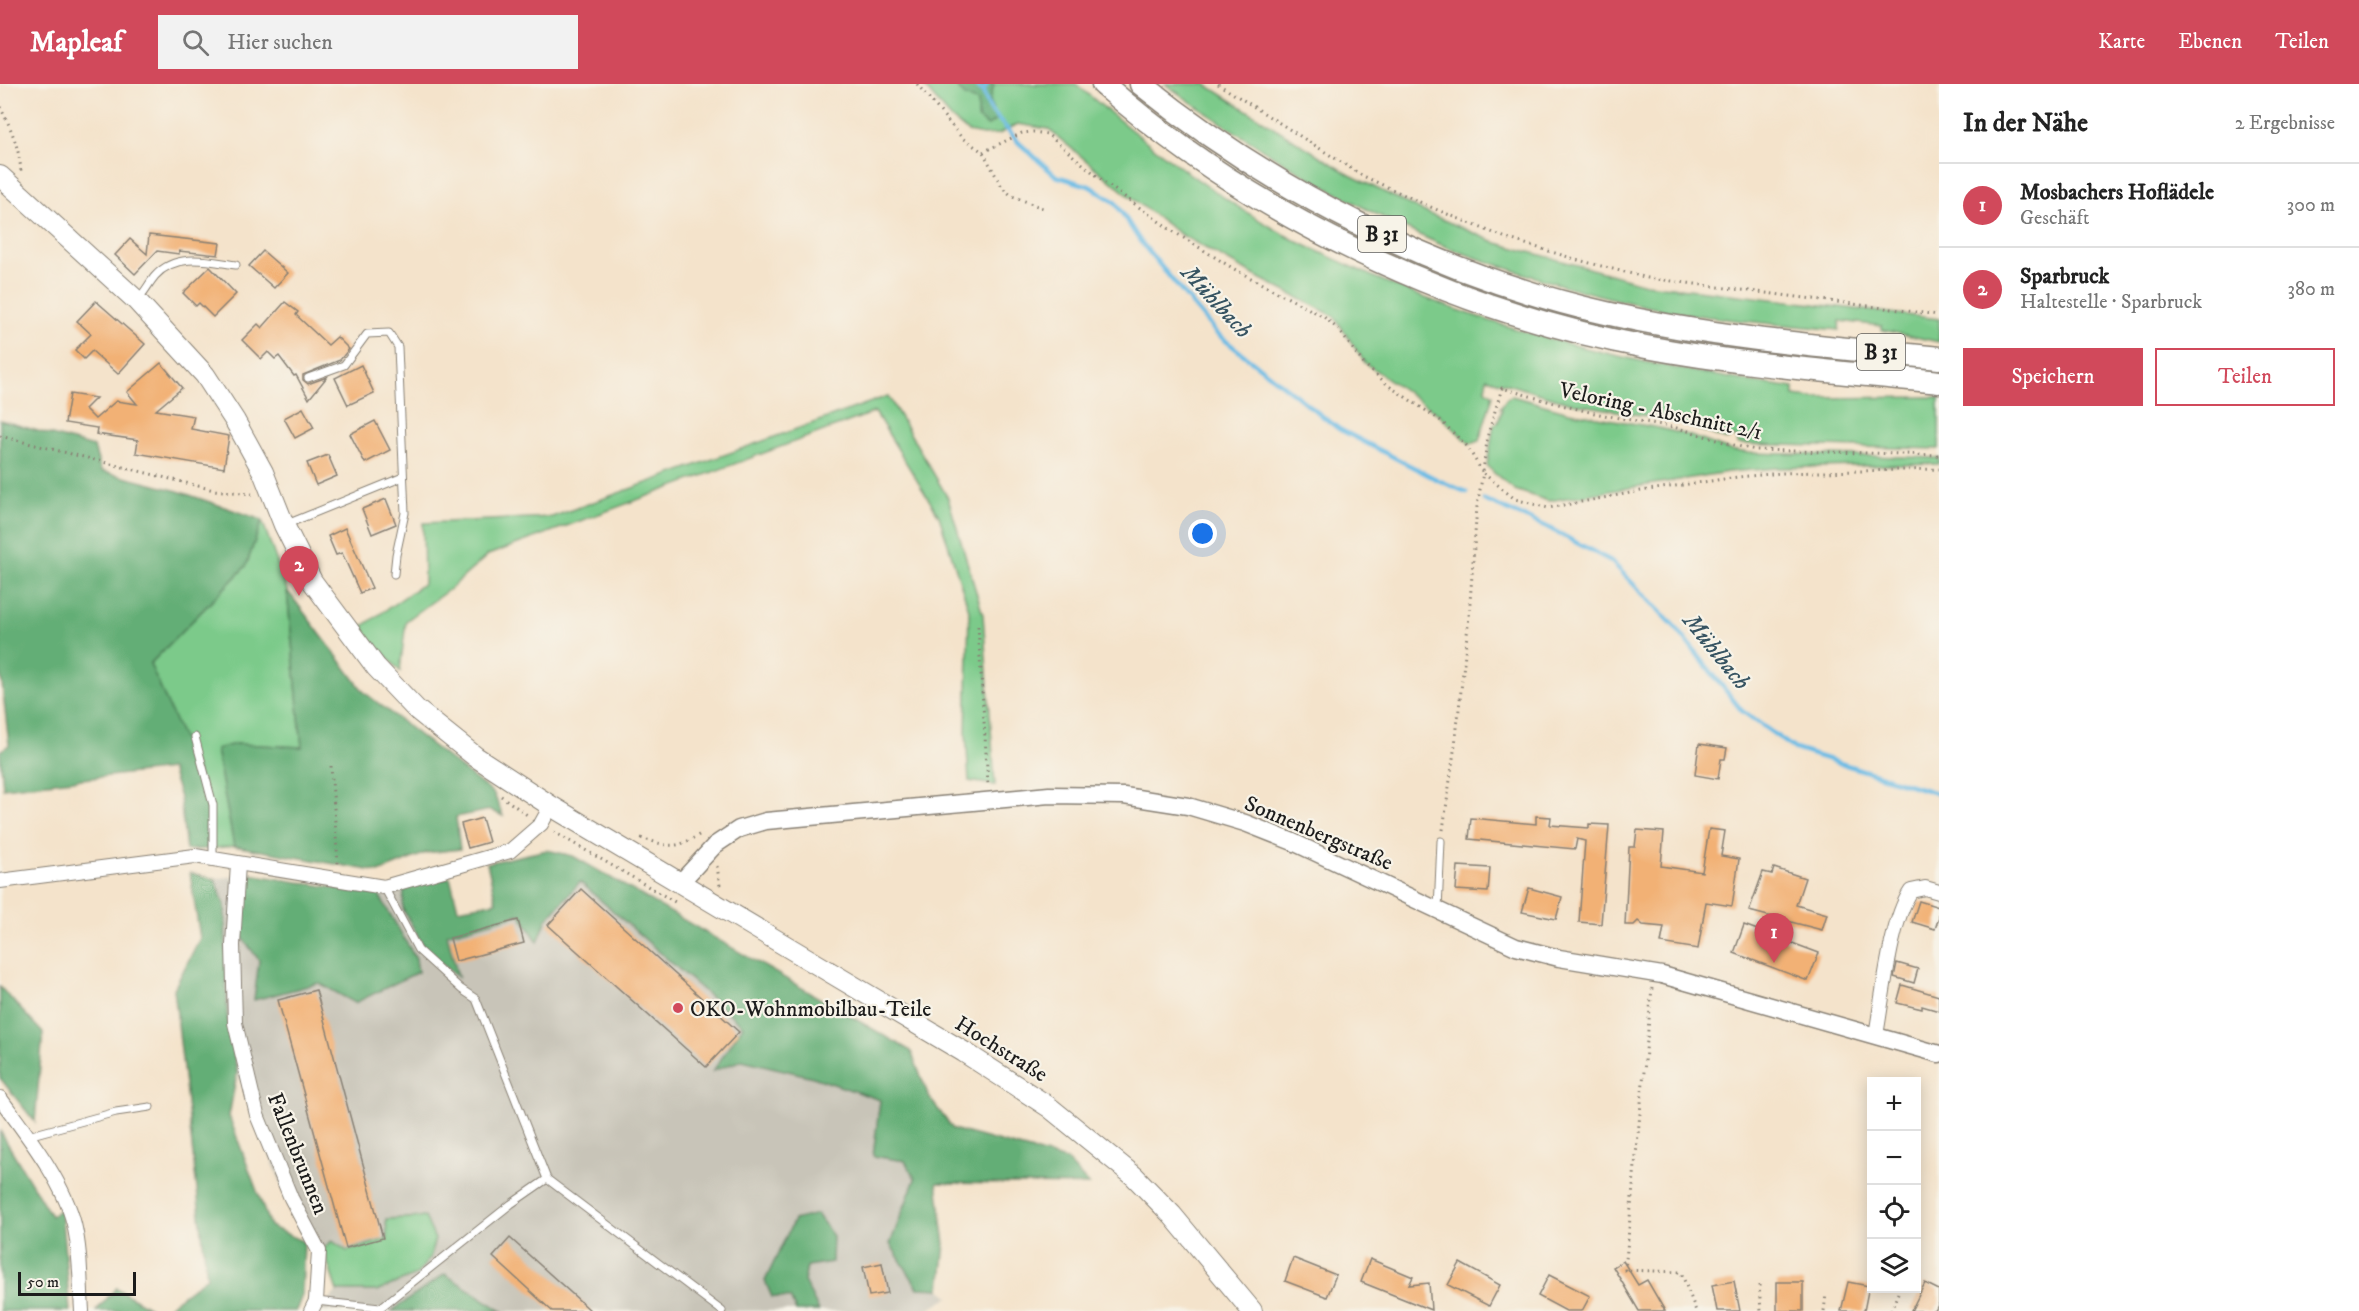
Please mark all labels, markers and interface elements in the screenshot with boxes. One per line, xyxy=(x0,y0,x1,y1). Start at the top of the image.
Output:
search box xyxy=(158,15,578,69)
text: Mapleaf xyxy=(30,25,122,60)
icon: search xyxy=(179,26,212,59)
text: Hier suchen xyxy=(227,29,333,56)
text: Karte xyxy=(2098,29,2145,55)
text: Ebenen xyxy=(2178,29,2242,55)
text: Teilen xyxy=(2275,29,2329,55)
text: In der Nähe xyxy=(1963,107,2088,140)
text: 2 Ergebnisse xyxy=(2235,111,2335,136)
text: Mosbachers Hoflädele xyxy=(2020,179,2214,206)
text: 1 xyxy=(1979,193,1986,218)
text: 300 m xyxy=(2287,193,2335,218)
text: Geschäft xyxy=(2020,206,2089,231)
road number: B 31 xyxy=(1358,216,1406,252)
water label: Mühlbach xyxy=(1173,257,1258,345)
text: Sparbruck xyxy=(2020,263,2110,290)
text: 2 xyxy=(1978,277,1987,302)
text: 380 m xyxy=(2287,277,2335,302)
text: Haltestelle · Sparbruck xyxy=(2020,290,2202,315)
road number: B 31 xyxy=(1857,334,1905,370)
button: Speichern xyxy=(1963,348,2143,406)
button: Teilen xyxy=(2155,348,2335,406)
street label: Veloring - Abschnitt 2/1 xyxy=(1556,377,1765,446)
your location xyxy=(1188,519,1217,548)
pin: 2 xyxy=(280,546,318,596)
water label: Mühlbach xyxy=(1675,606,1756,696)
street label: Sonnenbergstraße xyxy=(1240,790,1397,877)
pin: 1 xyxy=(1754,914,1794,963)
place label: OKO-Wohnmobilbau-Teile xyxy=(690,996,931,1023)
marker: OKO-Wohnmobilbau-Teile xyxy=(671,1001,685,1015)
street label: Hochstraße xyxy=(950,1010,1053,1088)
map controls xyxy=(1867,1077,1921,1293)
button: + xyxy=(1867,1077,1921,1131)
street label: Fallenbrunnen xyxy=(261,1089,334,1219)
button: − xyxy=(1867,1131,1921,1185)
button: locate xyxy=(1867,1185,1921,1239)
button: layers xyxy=(1867,1239,1921,1293)
scale bar xyxy=(18,1269,136,1296)
text: 50 m xyxy=(27,1272,59,1292)

